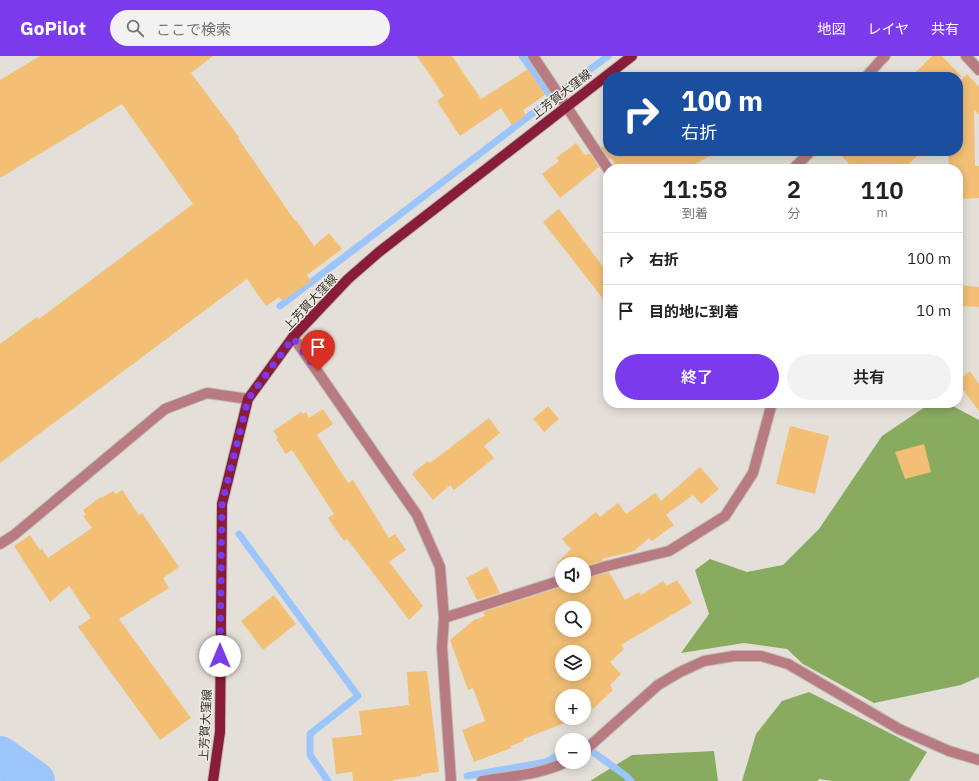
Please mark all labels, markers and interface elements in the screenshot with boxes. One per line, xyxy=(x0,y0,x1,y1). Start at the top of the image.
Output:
search box xyxy=(110,10,390,46)
text: GoPilot xyxy=(20,16,86,40)
icon: search xyxy=(124,17,146,39)
text: ここで検索 xyxy=(156,20,231,39)
text: 地図 xyxy=(817,20,845,38)
text: レイヤ xyxy=(867,20,909,38)
text: 共有 xyxy=(931,20,959,38)
street label: 上芳賀大窪線 xyxy=(528,66,594,122)
text: 100 m xyxy=(681,82,763,119)
icon: right xyxy=(615,88,667,140)
text: 右折 xyxy=(681,121,717,144)
text: 11:58 xyxy=(662,173,728,205)
text: 2 xyxy=(787,173,801,205)
text: 110 xyxy=(861,174,904,206)
text: m xyxy=(876,204,888,221)
text: 到着 xyxy=(682,205,708,222)
text: 分 xyxy=(788,205,801,222)
icon: right xyxy=(615,248,637,270)
text: 100 m xyxy=(907,249,951,268)
text: 右折 xyxy=(649,250,679,269)
street label: 上芳賀大窪線 xyxy=(280,271,340,333)
icon: arrive xyxy=(615,300,637,322)
text: 10 m xyxy=(916,301,951,320)
text: 目的地に到着 xyxy=(649,302,739,321)
pin xyxy=(301,330,335,371)
icon: arrive xyxy=(307,336,329,358)
button: 終了 xyxy=(615,354,779,400)
button: 共有 xyxy=(787,354,951,400)
map controls xyxy=(555,557,591,769)
button: sound xyxy=(555,557,591,593)
button: search xyxy=(555,601,591,637)
position arrow xyxy=(199,635,241,677)
button: layers xyxy=(555,645,591,681)
street label: 上芳賀大窪線 xyxy=(196,689,214,761)
button: + xyxy=(555,689,591,725)
button: − xyxy=(555,733,591,769)

